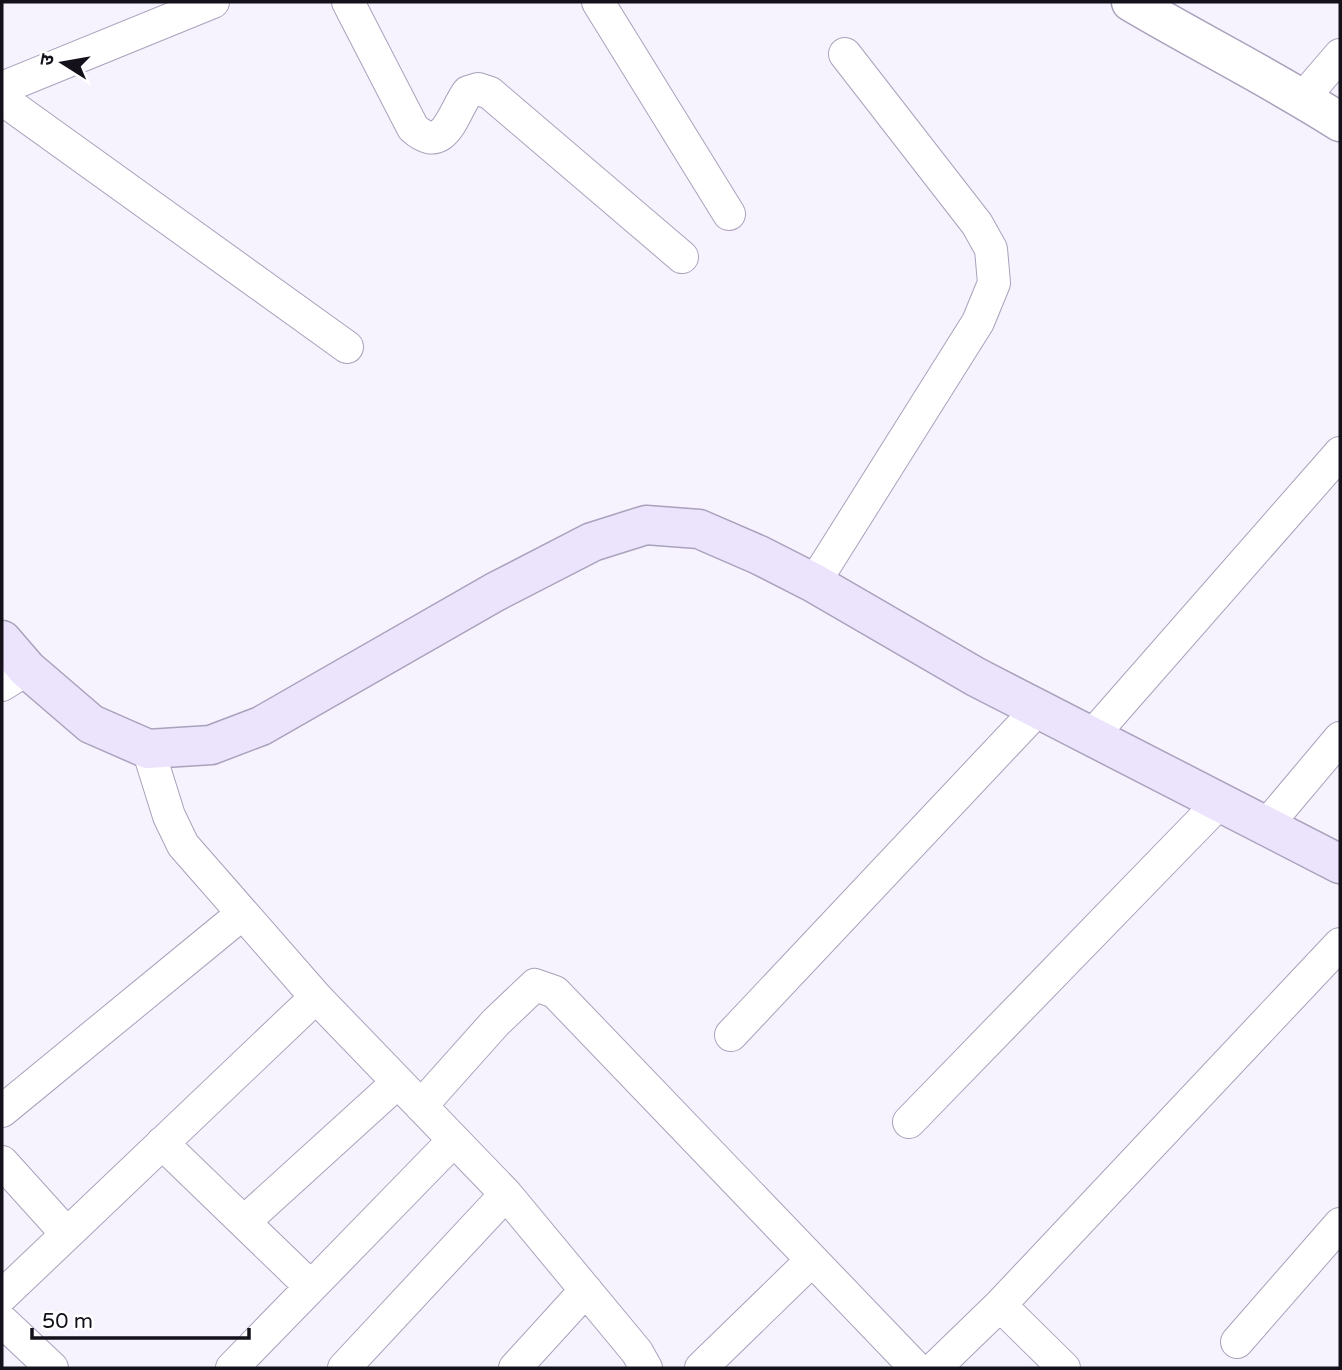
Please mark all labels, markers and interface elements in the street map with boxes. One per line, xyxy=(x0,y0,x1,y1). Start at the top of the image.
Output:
north arrow xyxy=(28,28,98,98)
text: उ xyxy=(35,52,59,68)
scale bar xyxy=(32,1296,248,1340)
text: 50 m xyxy=(42,1309,93,1334)

